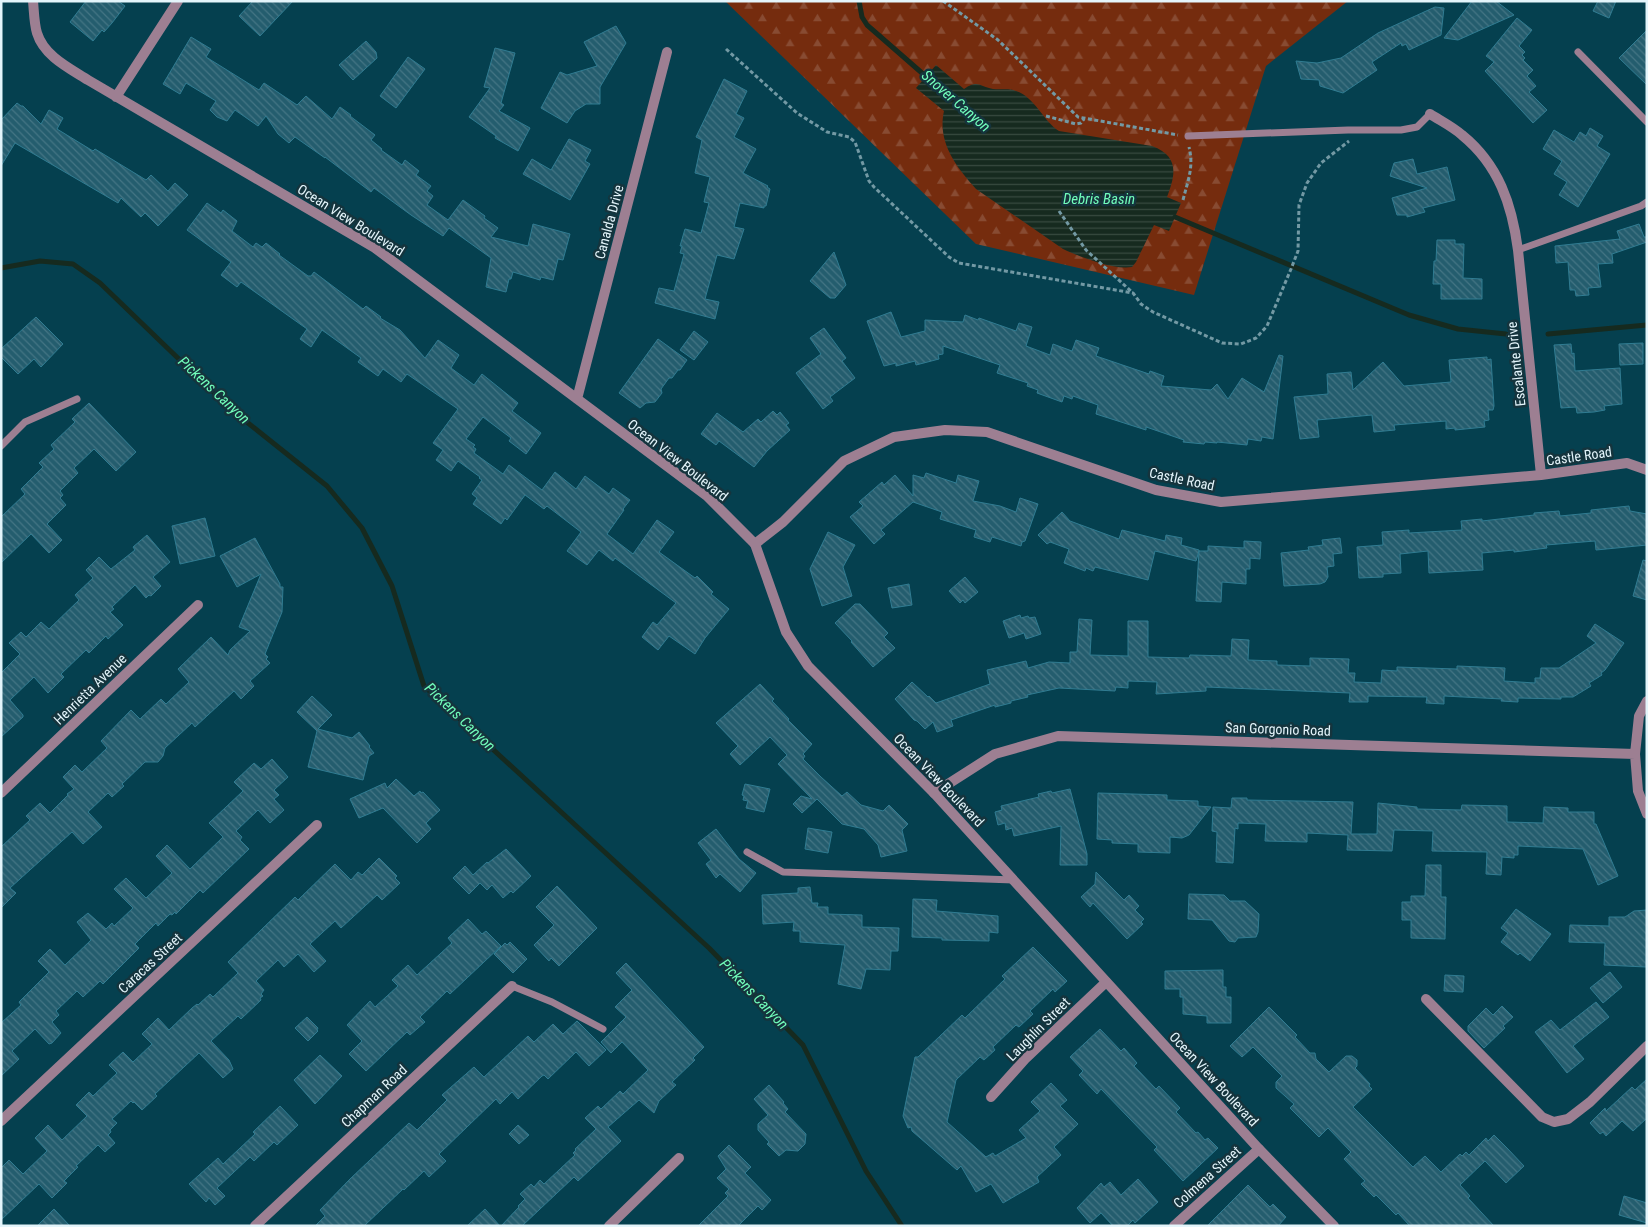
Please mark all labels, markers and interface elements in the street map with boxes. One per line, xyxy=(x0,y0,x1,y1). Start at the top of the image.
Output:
water label: Snover Canyon xyxy=(918,66,994,136)
street label: Ocean View Boulevard xyxy=(295,181,407,259)
street label: Canalda Drive xyxy=(591,183,627,261)
water label: Debris Basin xyxy=(1063,190,1135,208)
street label: Escalante Drive xyxy=(1504,320,1528,407)
water label: Pickens Canyon xyxy=(175,352,253,428)
street label: Ocean View Boulevard xyxy=(625,416,731,504)
street label: Castle Road xyxy=(1545,443,1613,469)
street label: Castle Road xyxy=(1148,464,1216,494)
street label: Henrietta Avenue xyxy=(50,650,130,728)
water label: Pickens Canyon xyxy=(421,679,499,755)
street label: San Gorgonio Road xyxy=(1225,719,1331,739)
street label: Ocean View Boulevard xyxy=(891,730,987,830)
street label: Caracas Street xyxy=(115,930,185,996)
water label: Pickens Canyon xyxy=(716,955,792,1033)
street label: Laughlin Street xyxy=(1003,994,1073,1064)
street label: Ocean View Boulevard xyxy=(1166,1029,1262,1129)
street label: Chapman Road xyxy=(338,1062,410,1130)
street label: Colmena Street xyxy=(1170,1143,1244,1211)

